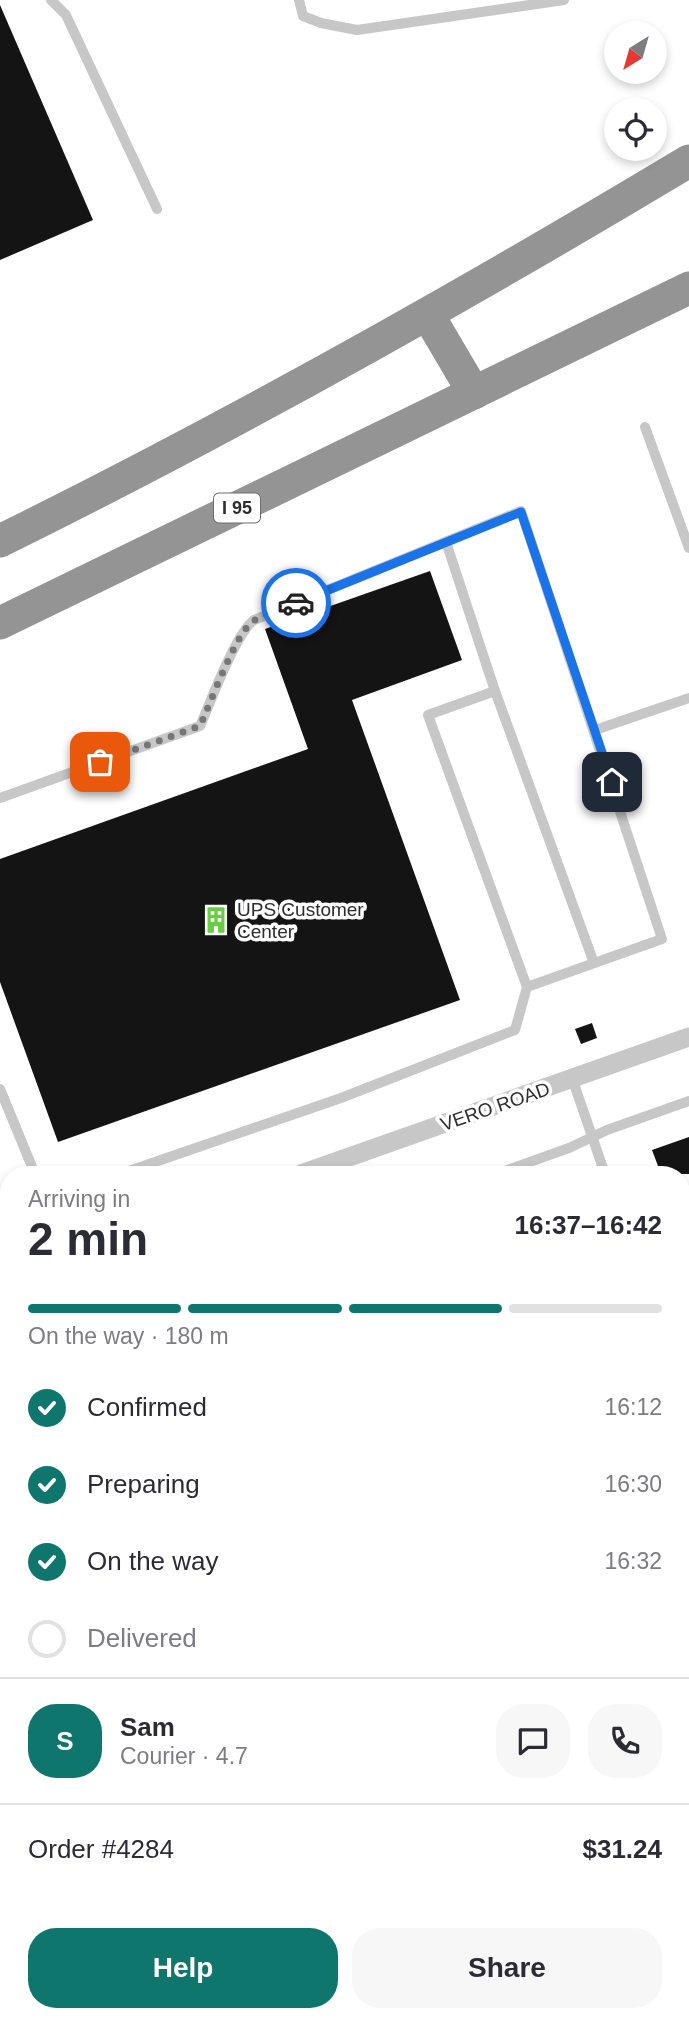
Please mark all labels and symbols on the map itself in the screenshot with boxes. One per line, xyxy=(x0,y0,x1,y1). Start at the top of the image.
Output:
north arrow xyxy=(604,21,667,84)
road number: I 95 xyxy=(214,494,260,522)
courier xyxy=(261,568,331,638)
pin xyxy=(70,732,130,792)
pin xyxy=(582,752,642,812)
place label: UPS Customer Center xyxy=(237,899,364,942)
building icon: UPS Customer Center xyxy=(201,905,231,935)
street label: VERO ROAD xyxy=(438,1078,552,1135)

